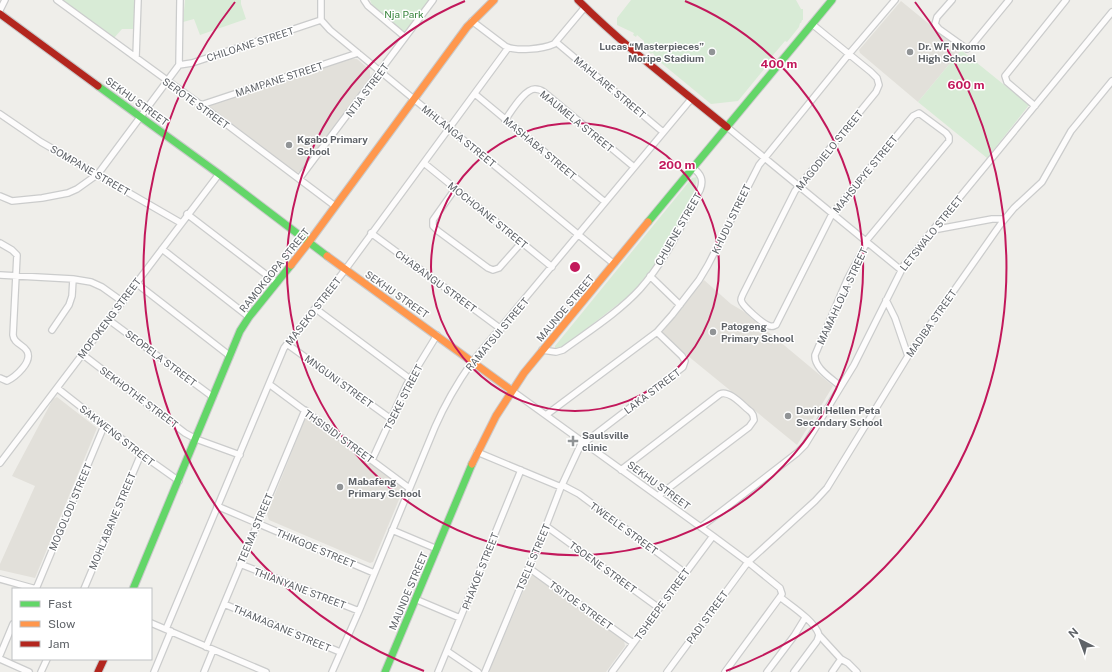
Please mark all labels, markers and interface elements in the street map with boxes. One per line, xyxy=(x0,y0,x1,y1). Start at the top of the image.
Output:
park label: Nja Park xyxy=(384,8,424,20)
street label: CHILOANE STREET xyxy=(205,24,295,64)
place label: Lucas “Masterpieces” Moripe Stadium xyxy=(599,40,704,64)
place label: Dr. WF Nkomo High School xyxy=(918,40,986,64)
marker: Lucas “Masterpieces” Moripe Stadium xyxy=(707,47,717,57)
marker: Dr. WF Nkomo High School xyxy=(905,47,915,57)
street label: MAHLARE STREET xyxy=(572,54,648,121)
text: 400 m xyxy=(761,57,798,71)
street label: MAMPANE STREET xyxy=(234,59,325,99)
street label: NTJA STREET xyxy=(343,61,391,119)
street label: SEKHU STREET xyxy=(103,74,171,128)
street label: SEROTE STREET xyxy=(160,75,232,131)
text: 600 m xyxy=(948,78,985,92)
street label: MAUMELA STREET xyxy=(538,88,616,154)
street label: MHLANGA STREET xyxy=(420,102,498,170)
street label: MAGODIELO STREET xyxy=(793,108,865,192)
street label: MASHABA STREET xyxy=(501,114,579,182)
place label: Kgabo Primary School xyxy=(297,133,368,157)
street label: MAHSUPYE STREET xyxy=(830,133,900,215)
marker: Kgabo Primary School xyxy=(284,140,294,150)
street label: SOMPANE STREET xyxy=(48,142,132,198)
text: 200 m xyxy=(659,158,695,172)
street label: MOCHOANE STREET xyxy=(446,179,530,251)
street label: KHUDU STREET xyxy=(709,182,753,256)
street label: CHUENE STREET xyxy=(652,191,704,267)
street label: LETSWALO STREET xyxy=(897,193,965,273)
street label: RAMOKGOPA STREET xyxy=(236,225,312,314)
street label: MAMAHLOLA STREET xyxy=(814,245,870,346)
street label: CHABANGU STREET xyxy=(393,247,479,315)
centre of rings xyxy=(568,260,582,274)
street label: SEKHU STREET xyxy=(363,268,431,320)
street label: MAUNDE STREET xyxy=(534,272,596,344)
street label: MASEKO STREET xyxy=(283,274,343,347)
street label: MOFOKENG STREET xyxy=(75,275,143,361)
street label: MADIBA STREET xyxy=(903,287,959,359)
street label: RAMATSUI STREET xyxy=(463,295,531,373)
place label: Patogeng Primary School xyxy=(721,320,794,344)
street label: SEOPELA STREET xyxy=(123,327,199,389)
marker: Patogeng Primary School xyxy=(708,327,718,337)
street label: MNGUNI STREET xyxy=(303,352,375,410)
street label: TSEKE STREET xyxy=(381,362,425,432)
street label: SEKHOTHE STREET xyxy=(97,364,181,430)
street label: LAKA STREET xyxy=(622,366,683,416)
street label: SAKWENG STREET xyxy=(77,402,157,468)
place label: David Hellen Peta Secondary School xyxy=(796,404,883,428)
street label: THSISIDI STREET xyxy=(302,407,376,465)
marker: David Hellen Peta Secondary School xyxy=(783,411,793,421)
place label: Saulsville clinic xyxy=(582,429,629,453)
marker: Saulsville clinic xyxy=(567,435,579,447)
street label: SEKHU STREET xyxy=(625,458,693,512)
street label: MOGOLODI STREET xyxy=(46,461,94,553)
street label: MOHLABANE STREET xyxy=(86,470,138,572)
place label: Mabafeng Primary School xyxy=(348,475,421,499)
marker: Mabafeng Primary School xyxy=(335,482,345,492)
street label: TEEMA STREET xyxy=(235,491,275,565)
street label: TWEELE STREET xyxy=(588,499,660,557)
street label: TSELE STREET xyxy=(514,522,552,592)
street label: THIKGOE STREET xyxy=(275,526,357,570)
street label: PHAKOE STREET xyxy=(459,531,501,611)
street label: TSOENE STREET xyxy=(567,539,639,595)
street label: MAUNDE STREET xyxy=(386,550,430,632)
street label: THIANYANE STREET xyxy=(252,565,348,611)
street label: TSHEEPE STREET xyxy=(632,566,692,642)
street label: TSITOE STREET xyxy=(547,578,615,632)
legend xyxy=(12,588,152,660)
street label: PADI STREET xyxy=(684,588,730,646)
text: Fast xyxy=(48,597,73,611)
street label: THAMAGANE STREET xyxy=(231,602,333,654)
text: Slow xyxy=(48,617,76,631)
north arrow xyxy=(1060,620,1100,660)
text: N xyxy=(1066,625,1081,640)
text: Jam xyxy=(48,637,70,651)

